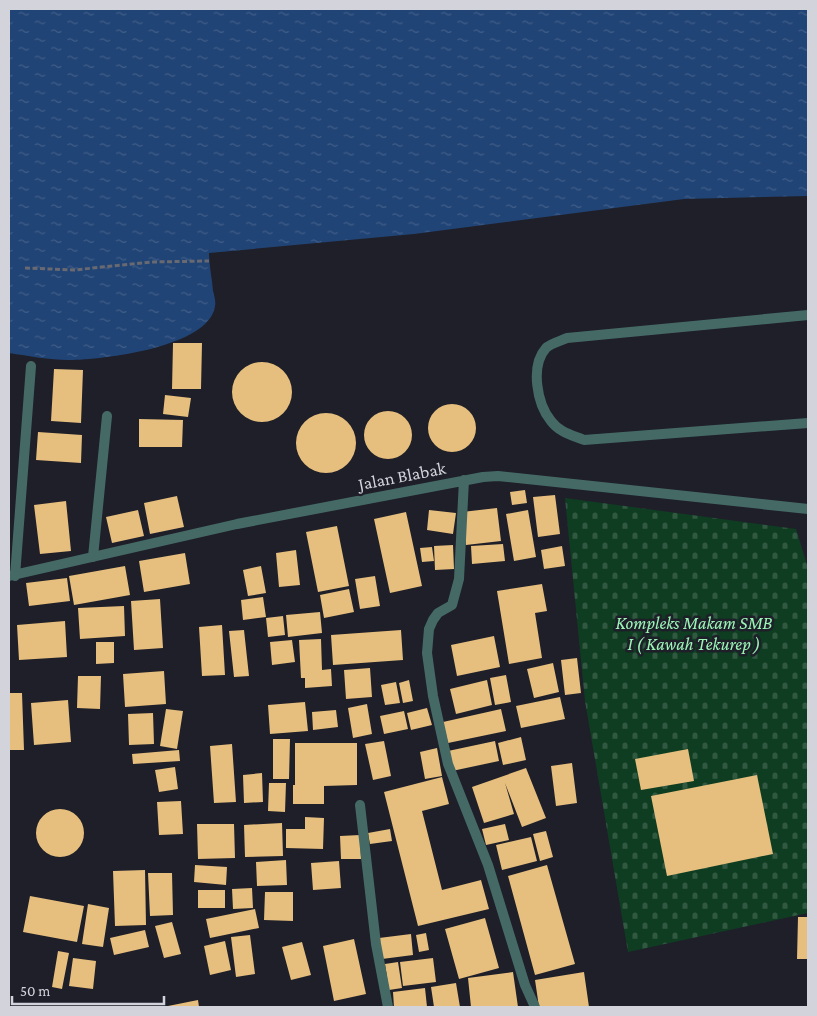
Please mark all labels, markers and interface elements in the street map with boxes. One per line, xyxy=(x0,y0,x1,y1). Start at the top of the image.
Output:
street label: Jalan Blabak xyxy=(355,458,448,495)
park label: Kompleks Makam SMB I ( Kawah Tekurep ) xyxy=(616,613,773,655)
scale bar xyxy=(12,974,165,1006)
text: 50 m xyxy=(20,983,50,999)

